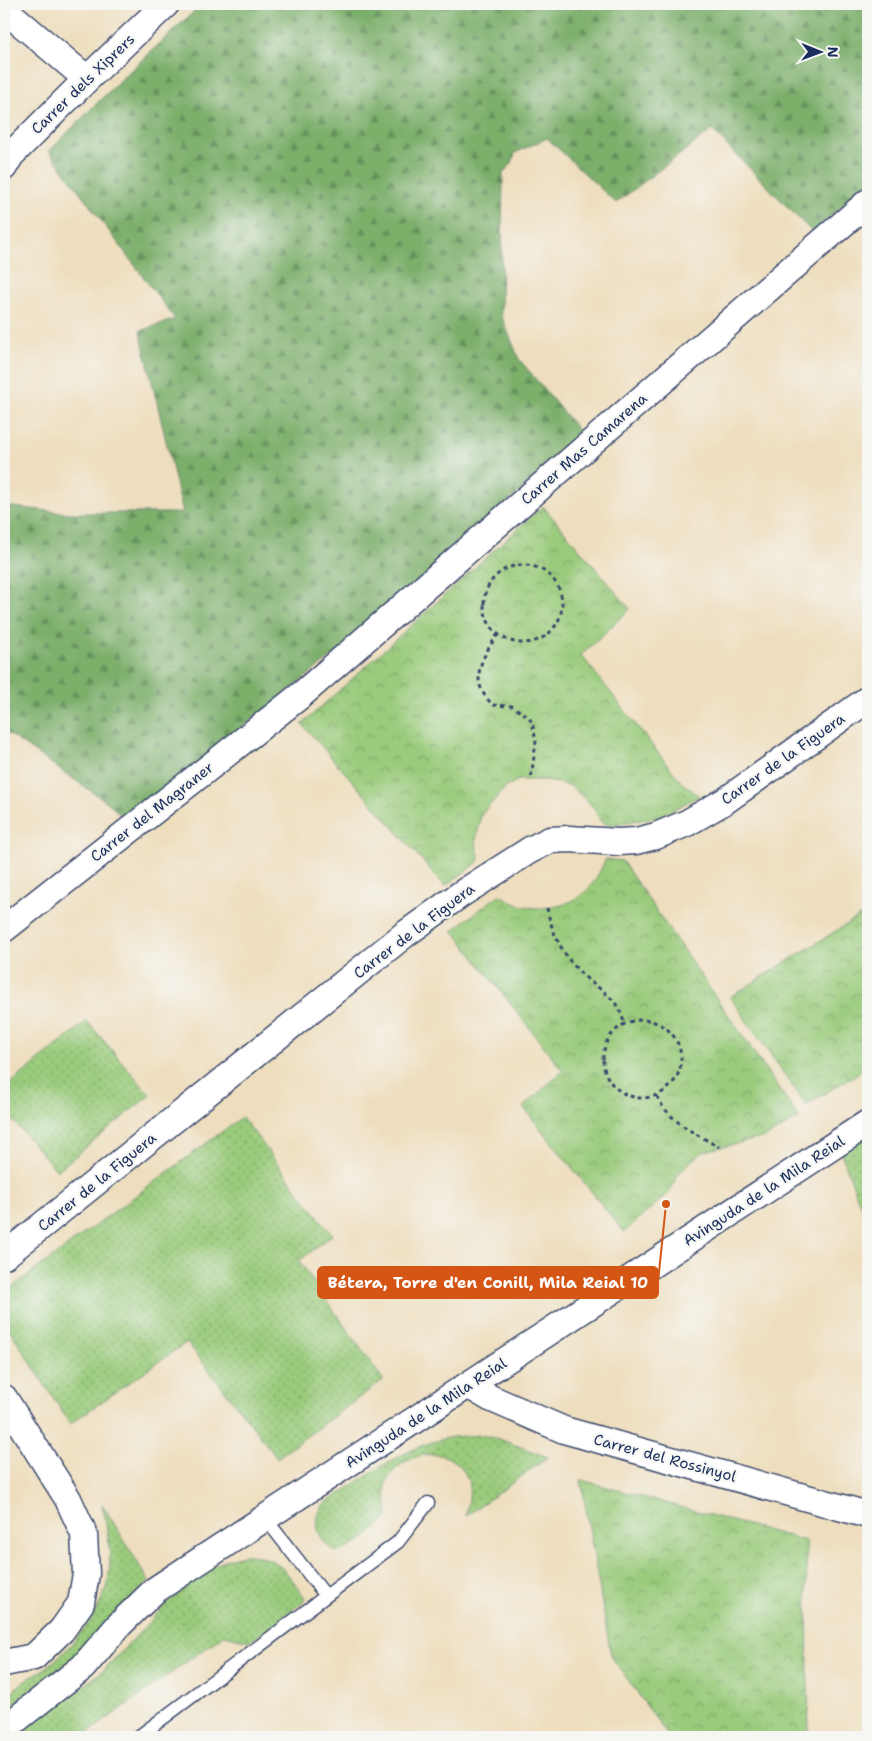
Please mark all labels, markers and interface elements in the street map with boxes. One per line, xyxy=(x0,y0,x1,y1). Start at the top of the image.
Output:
north arrow xyxy=(794,28,844,78)
street label: Carrer dels Xiprers xyxy=(27,29,139,139)
text: N xyxy=(824,47,842,58)
street label: Carrer Mas Camarena xyxy=(517,388,652,509)
street label: Carrer de la Figuera xyxy=(717,708,849,809)
street label: Carrer del Magraner xyxy=(86,758,218,866)
street label: Carrer de la Figuera xyxy=(349,878,479,983)
street label: Carrer de la Figuera xyxy=(34,1128,161,1236)
street label: Avinguda de la Mila Reial xyxy=(679,1131,849,1251)
callout: Bétera, Torre d'en Conill, Mila Reial 10 xyxy=(318,1267,658,1298)
text: Bétera, Torre d'en Conill, Mila Reial 10 xyxy=(328,1272,648,1293)
street label: Avinguda de la Mila Reial xyxy=(341,1353,511,1473)
street label: Carrer del Rossinyol xyxy=(591,1429,739,1487)

